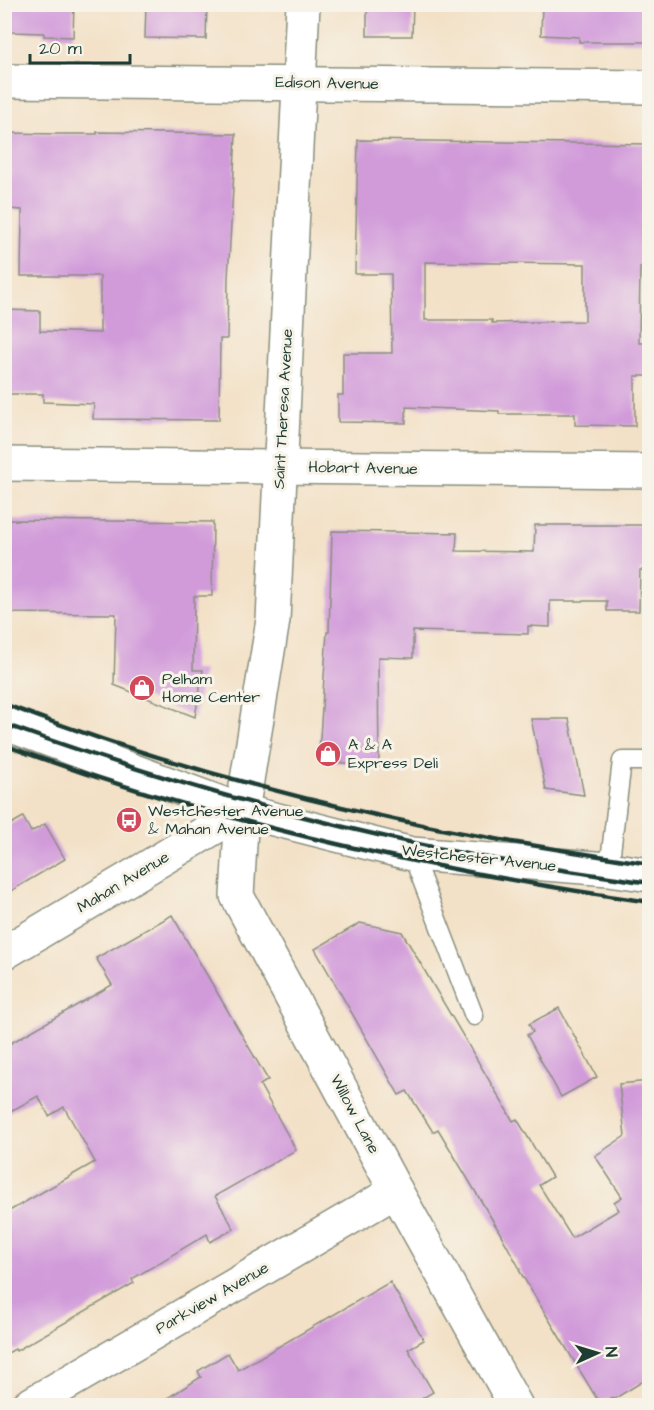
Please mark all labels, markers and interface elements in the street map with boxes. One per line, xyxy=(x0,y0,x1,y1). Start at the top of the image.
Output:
scale bar xyxy=(30,27,130,65)
text: 20 m xyxy=(39,36,82,61)
street label: Edison Avenue xyxy=(275,71,379,95)
street label: Saint Theresa Avenue xyxy=(268,328,298,490)
street label: Hobart Avenue xyxy=(308,456,418,480)
place label: Pelham Home Center xyxy=(162,668,260,708)
shop icon: Pelham Home Center xyxy=(127,673,157,703)
place label: A & A Express Deli xyxy=(348,734,438,774)
shop icon: A & A Express Deli xyxy=(313,739,343,769)
place label: Westchester Avenue & Mahan Avenue xyxy=(148,800,304,840)
bus stop icon: Westchester Avenue & Mahan Avenue xyxy=(114,805,144,835)
street label: Westchester Avenue xyxy=(401,839,558,877)
street label: Mahan Avenue xyxy=(73,846,173,918)
street label: Willow Lane xyxy=(325,1071,385,1158)
street label: Parkview Avenue xyxy=(151,1256,273,1339)
north arrow xyxy=(567,1323,627,1383)
text: N xyxy=(600,1346,622,1358)

